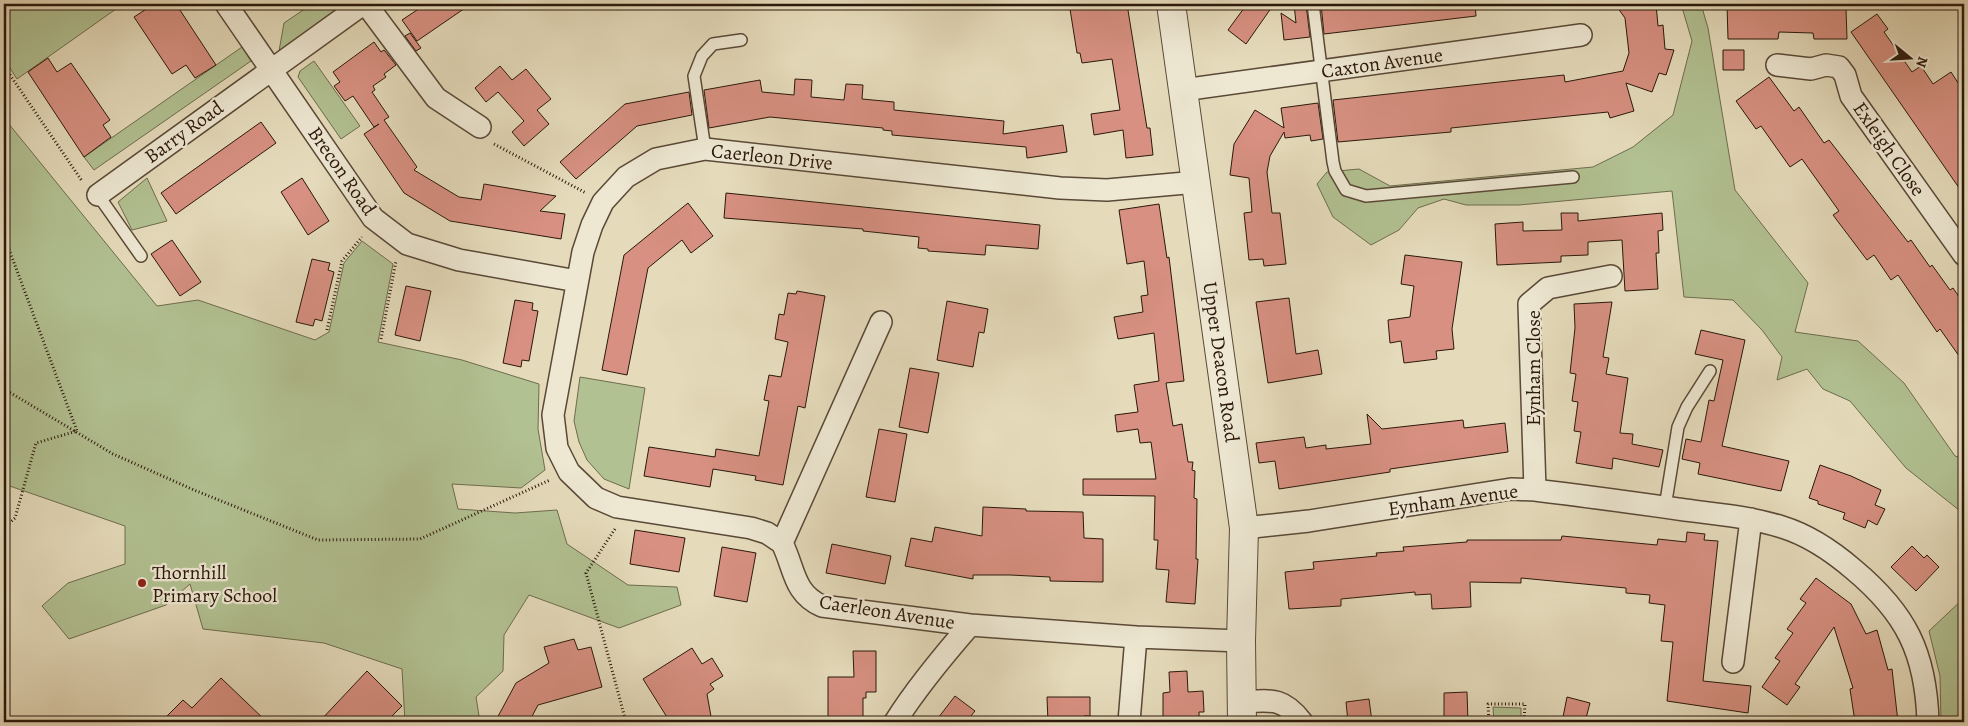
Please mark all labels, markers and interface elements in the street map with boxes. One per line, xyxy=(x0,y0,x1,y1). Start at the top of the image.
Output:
north arrow xyxy=(1886,32,1936,82)
street label: Caxton Avenue xyxy=(1320,41,1445,85)
text: N xyxy=(1911,54,1932,70)
street label: Barry Road xyxy=(139,94,229,170)
street label: Exleigh Close xyxy=(1846,96,1932,202)
street label: Brecon Road xyxy=(301,121,383,221)
street label: Caerleon Drive xyxy=(710,137,834,177)
street label: Upper Deacon Road xyxy=(1196,280,1246,444)
street label: Eynham Close xyxy=(1520,310,1547,426)
street label: Eynham Avenue xyxy=(1386,477,1520,523)
place label: Thornhill Primary School xyxy=(152,559,277,609)
marker: Thornhill Primary School xyxy=(136,577,148,589)
street label: Caerleon Avenue xyxy=(817,588,957,636)

